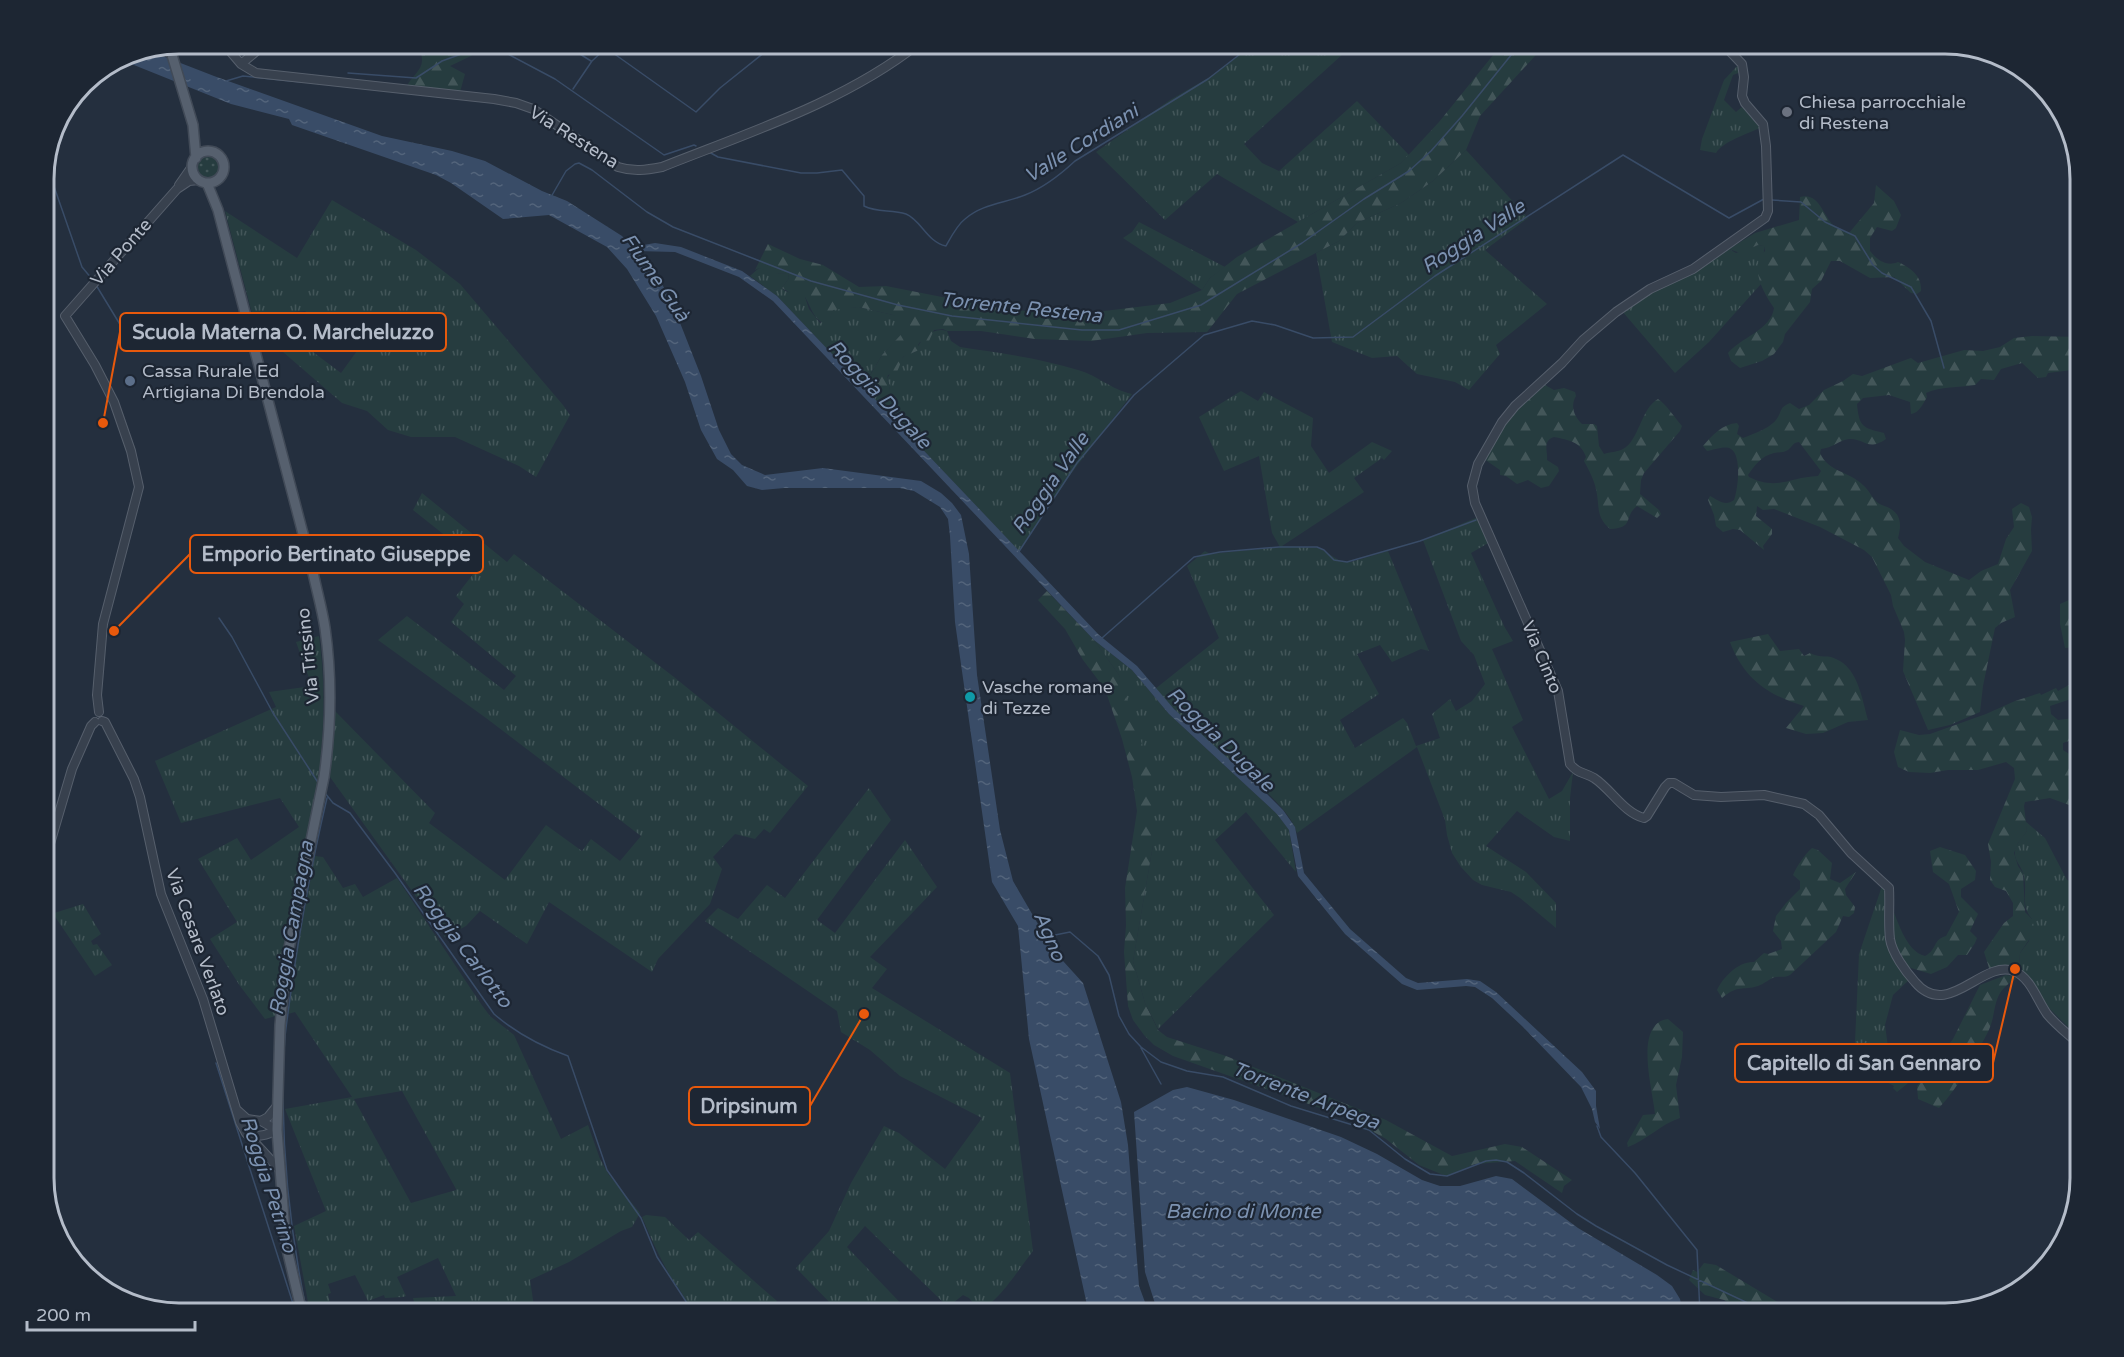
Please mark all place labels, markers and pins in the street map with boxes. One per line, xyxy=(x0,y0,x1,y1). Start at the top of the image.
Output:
place label: Chiesa parrocchiale di Restena xyxy=(1799,91,1966,134)
marker: Chiesa parrocchiale di Restena xyxy=(1780,105,1794,119)
callout: Scuola Materna O. Marcheluzzo xyxy=(120,313,446,351)
place label: Cassa Rurale Ed Artigiana Di Brendola xyxy=(142,360,325,403)
marker: Cassa Rurale Ed Artigiana Di Brendola xyxy=(123,374,137,388)
callout: Emporio Bertinato Giuseppe xyxy=(190,535,483,573)
place label: Vasche romane di Tezze xyxy=(982,676,1113,719)
marker: Vasche romane di Tezze xyxy=(963,690,977,704)
callout: Capitello di San Gennaro xyxy=(1735,1044,1993,1082)
callout: Dripsinum xyxy=(689,1087,810,1125)

